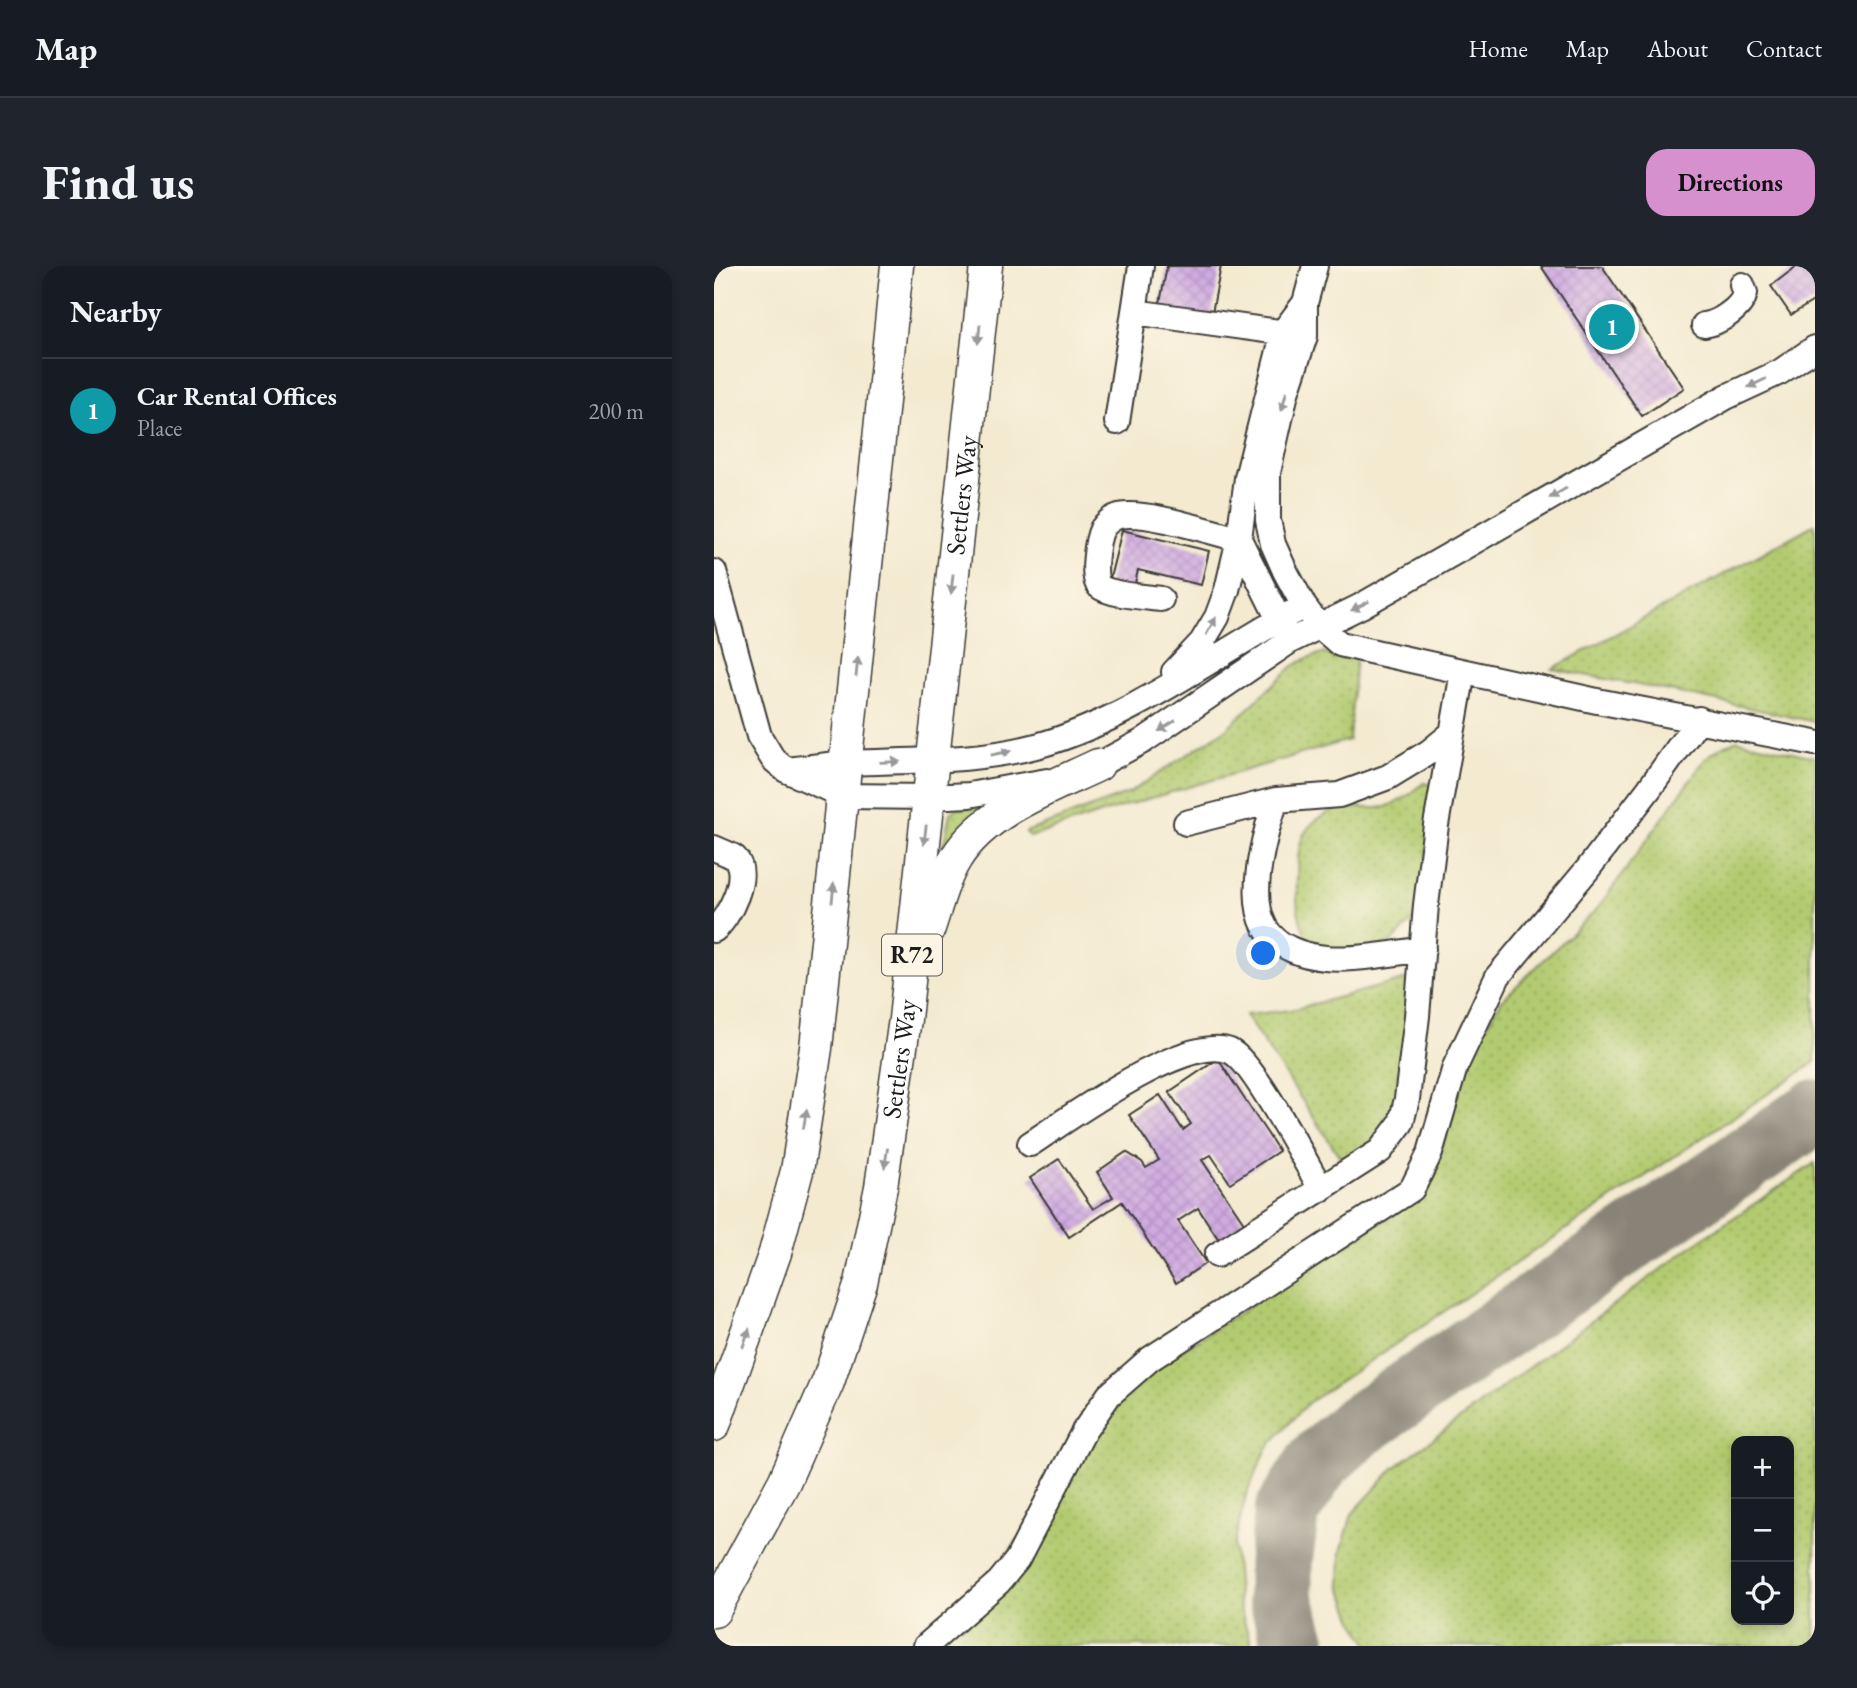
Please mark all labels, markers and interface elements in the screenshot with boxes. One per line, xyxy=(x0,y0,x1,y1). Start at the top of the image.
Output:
text: Map xyxy=(35,27,97,70)
text: Home xyxy=(1468,33,1528,64)
text: Map xyxy=(1566,33,1609,64)
text: About xyxy=(1647,33,1708,64)
text: Contact xyxy=(1746,33,1822,64)
button: Directions xyxy=(1646,149,1815,216)
text: Find us xyxy=(42,150,194,214)
text: Nearby xyxy=(70,292,162,331)
pin: 1 xyxy=(1589,301,1635,353)
one-way arrow xyxy=(973,323,984,345)
one-way arrow xyxy=(1747,377,1767,389)
text: Car Rental Offices xyxy=(137,379,337,413)
one-way arrow xyxy=(1279,390,1289,411)
text: 1 xyxy=(87,396,99,426)
text: 200 m xyxy=(588,396,644,426)
text: Place xyxy=(137,413,182,443)
street label: Settlers Way xyxy=(938,433,985,557)
one-way arrow xyxy=(1548,487,1567,500)
one-way arrow xyxy=(946,574,957,596)
one-way arrow xyxy=(1350,600,1370,611)
one-way arrow xyxy=(1205,616,1217,636)
one-way arrow xyxy=(852,656,863,678)
one-way arrow xyxy=(1158,719,1177,732)
one-way arrow xyxy=(990,748,1012,759)
one-way arrow xyxy=(880,756,902,768)
one-way arrow xyxy=(919,824,930,846)
one-way arrow xyxy=(828,882,839,904)
road number: R72 xyxy=(882,934,942,976)
your location xyxy=(1246,936,1280,970)
street label: Settlers Way xyxy=(874,997,924,1121)
one-way arrow xyxy=(800,1108,811,1130)
one-way arrow xyxy=(880,1147,891,1169)
one-way arrow xyxy=(741,1327,752,1348)
map controls xyxy=(1731,1436,1794,1625)
button: + xyxy=(1731,1436,1794,1499)
button: − xyxy=(1731,1499,1794,1562)
button: locate xyxy=(1731,1562,1794,1625)

